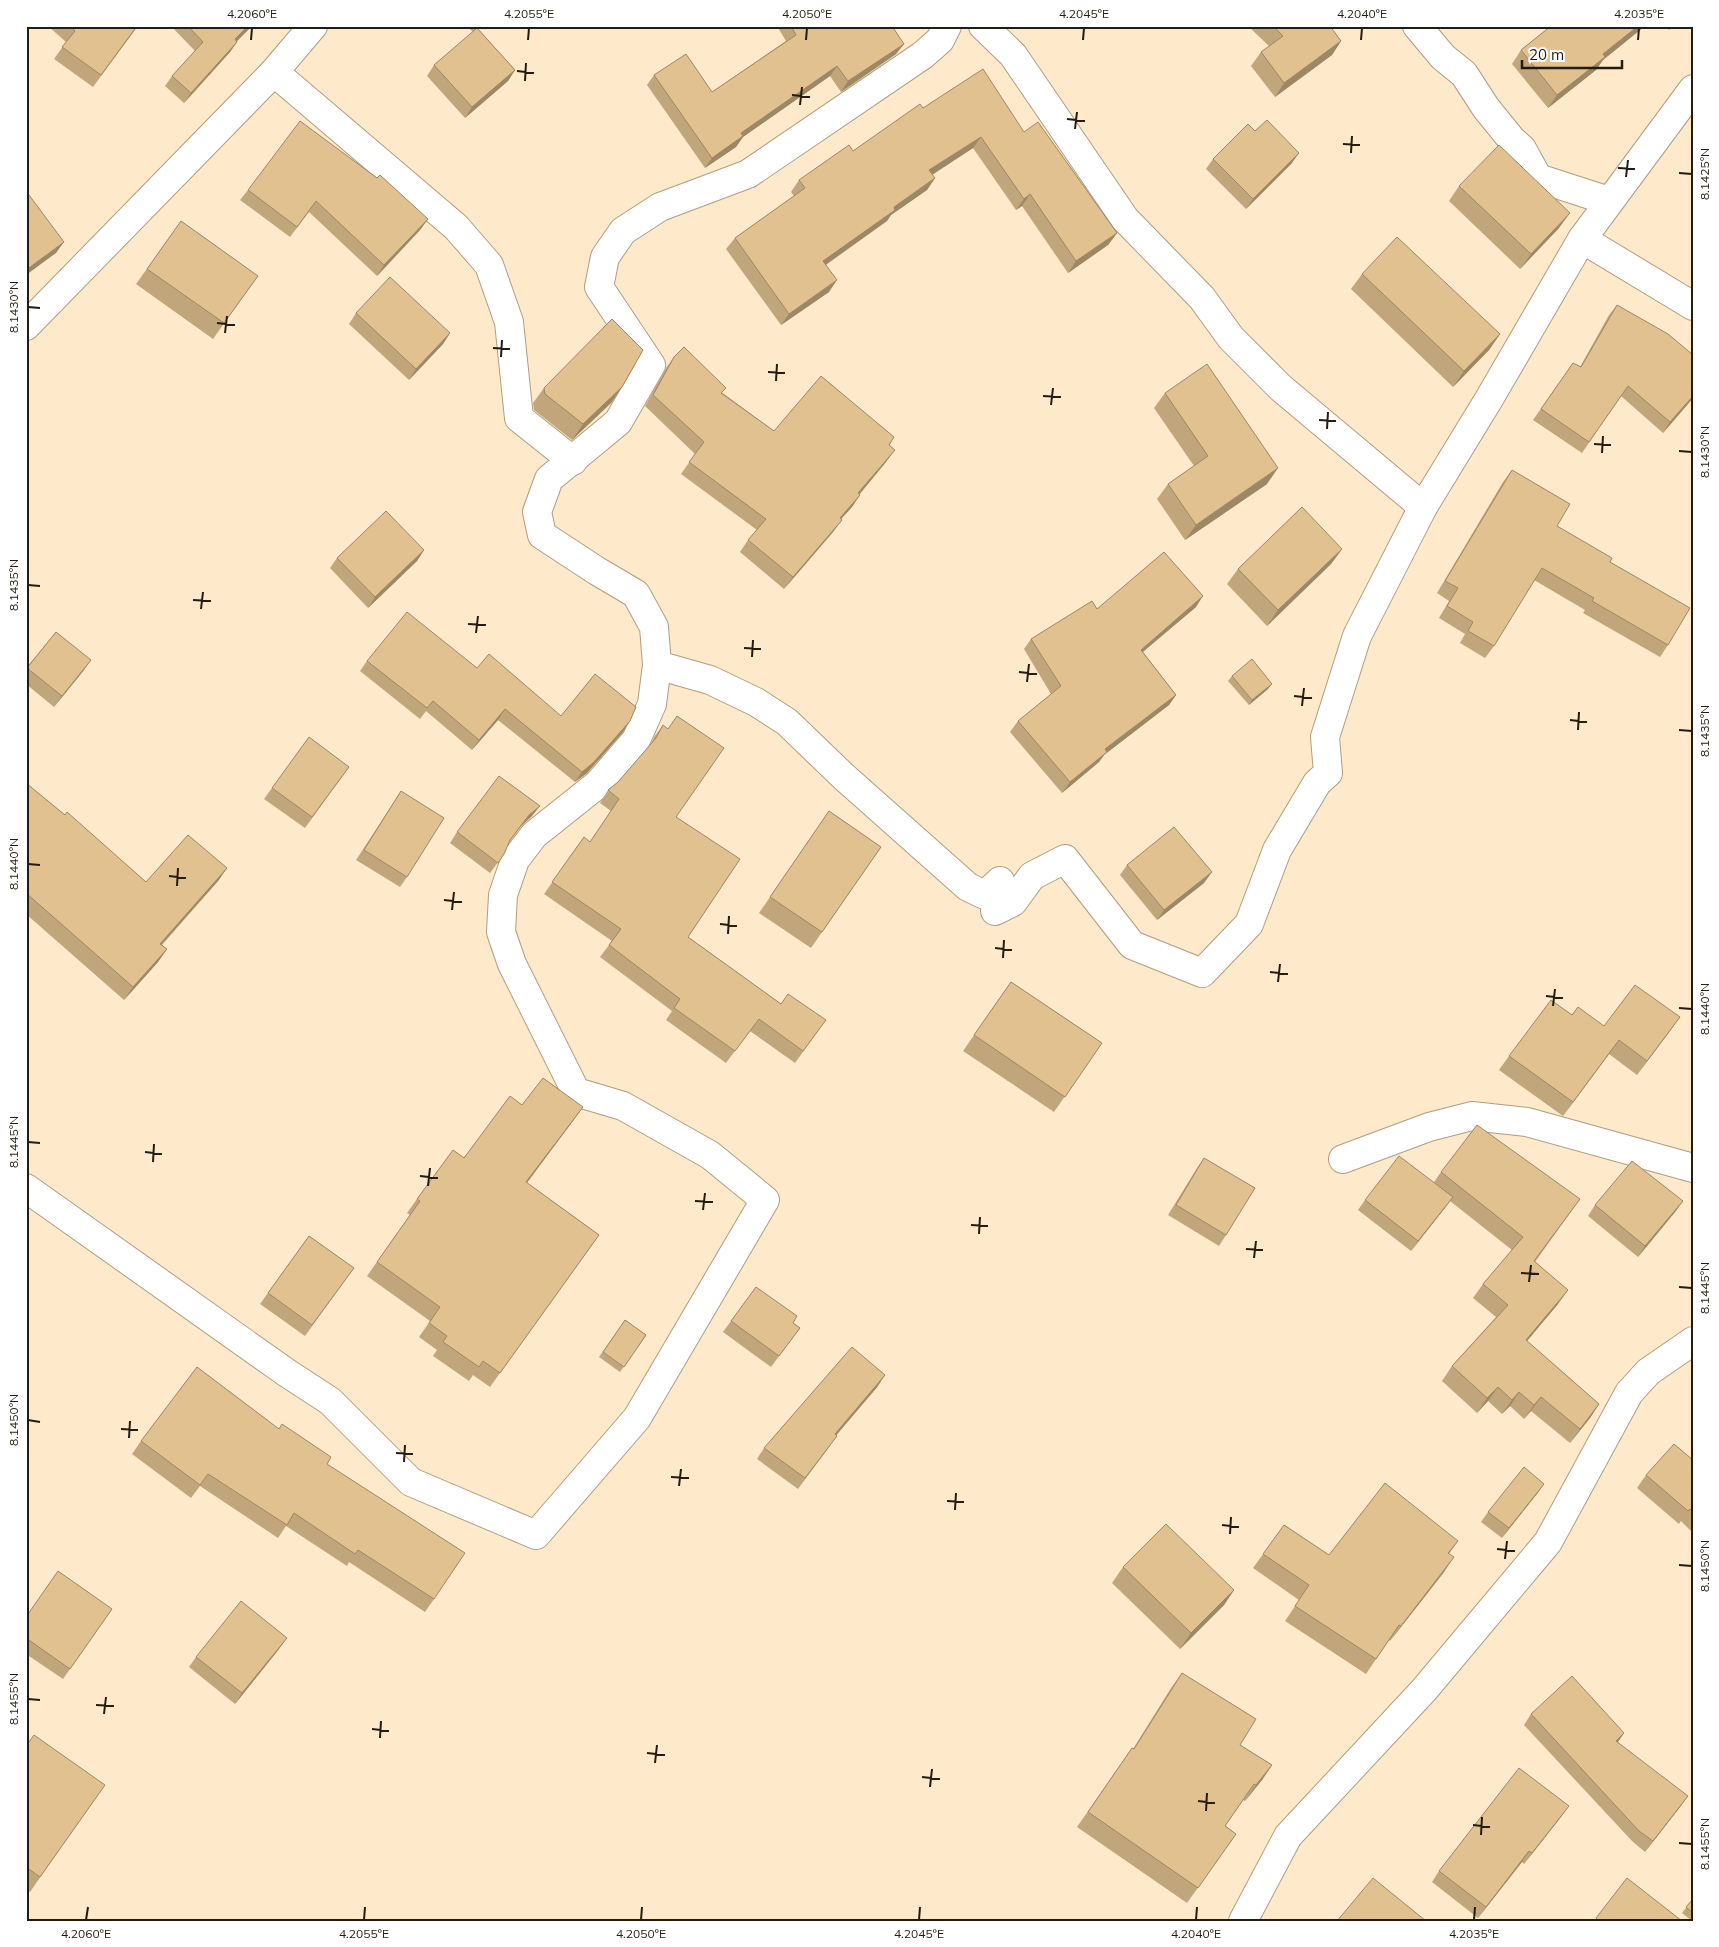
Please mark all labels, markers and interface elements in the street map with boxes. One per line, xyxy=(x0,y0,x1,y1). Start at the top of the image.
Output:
text: 4.2060°E xyxy=(227,6,277,21)
text: 4.2055°E xyxy=(504,6,554,21)
text: 4.2050°E xyxy=(782,6,832,21)
text: 4.2045°E xyxy=(1059,6,1109,21)
text: 4.2040°E xyxy=(1337,6,1387,21)
text: 4.2035°E xyxy=(1614,6,1664,21)
scale bar xyxy=(1522,38,1622,70)
text: 20 m xyxy=(1529,45,1564,64)
text: 8.1425°N xyxy=(1697,148,1712,200)
text: 8.1430°N xyxy=(6,281,21,333)
text: 8.1430°N xyxy=(1697,426,1712,478)
text: 8.1435°N xyxy=(6,559,21,611)
text: 8.1435°N xyxy=(1697,705,1712,757)
text: 8.1440°N xyxy=(6,838,21,890)
text: 8.1440°N xyxy=(1697,983,1712,1035)
text: 8.1445°N xyxy=(6,1116,21,1168)
text: 8.1445°N xyxy=(1697,1262,1712,1314)
text: 8.1450°N xyxy=(6,1394,21,1446)
text: 8.1450°N xyxy=(1697,1540,1712,1592)
text: 8.1455°N xyxy=(6,1673,21,1725)
text: 8.1455°N xyxy=(1697,1818,1712,1870)
text: 4.2060°E xyxy=(61,1926,111,1941)
text: 4.2055°E xyxy=(339,1926,389,1941)
text: 4.2050°E xyxy=(616,1926,666,1941)
text: 4.2045°E xyxy=(894,1926,944,1941)
text: 4.2040°E xyxy=(1171,1926,1221,1941)
text: 4.2035°E xyxy=(1449,1926,1499,1941)

